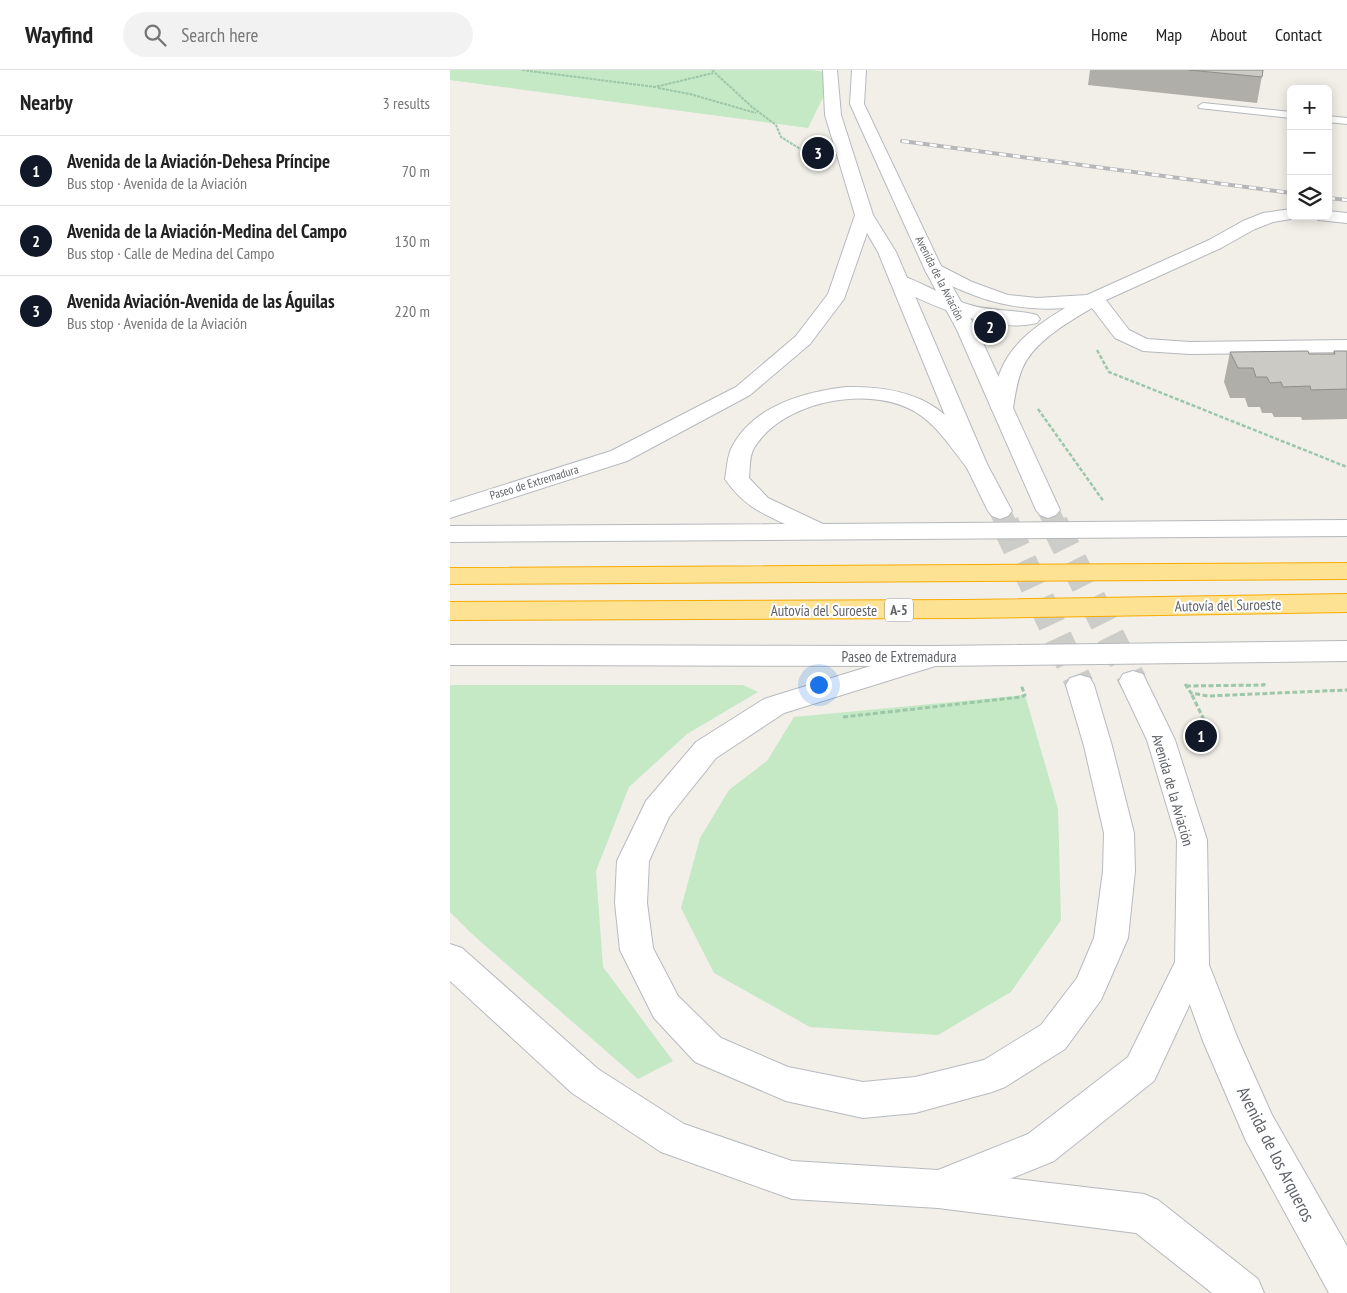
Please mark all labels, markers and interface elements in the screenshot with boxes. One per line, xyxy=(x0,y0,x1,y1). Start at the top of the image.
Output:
search box xyxy=(123,12,473,57)
text: Wayfind xyxy=(25,19,93,50)
icon: search xyxy=(141,21,169,49)
text: Search here xyxy=(181,23,258,47)
text: Home xyxy=(1091,23,1128,46)
text: Map xyxy=(1156,23,1182,46)
text: About xyxy=(1210,23,1247,46)
text: Contact xyxy=(1275,23,1322,46)
map controls xyxy=(1287,85,1332,220)
button: + xyxy=(1287,85,1332,130)
text: Nearby xyxy=(20,89,73,116)
text: 3 results xyxy=(383,93,430,113)
button: − xyxy=(1287,130,1332,175)
pin: 3 xyxy=(802,134,834,172)
text: Avenida de la Aviación-Dehesa Príncipe xyxy=(67,149,330,173)
text: 1 xyxy=(32,161,40,181)
text: 70 m xyxy=(402,161,430,181)
text: Bus stop · Avenida de la Aviación xyxy=(67,173,247,193)
button: layers xyxy=(1287,175,1332,220)
text: Avenida de la Aviación-Medina del Campo xyxy=(67,219,347,243)
text: 2 xyxy=(32,231,40,251)
text: 130 m xyxy=(395,231,430,251)
street label: Avenida de la Aviación xyxy=(912,233,968,323)
text: Bus stop · Calle de Medina del Campo xyxy=(67,243,274,263)
text: Avenida Aviación-Avenida de las Águilas xyxy=(67,289,335,313)
text: 3 xyxy=(32,301,40,321)
text: 220 m xyxy=(395,301,430,321)
pin: 2 xyxy=(974,308,1006,346)
text: Bus stop · Avenida de la Aviación xyxy=(67,313,247,333)
street label: Paseo de Extremadura xyxy=(488,461,580,503)
street label: Autovía del Suroeste xyxy=(1175,595,1281,615)
road number: A-5 xyxy=(885,598,913,622)
street label: Autovía del Suroeste xyxy=(771,601,877,620)
street label: Paseo de Extremadura xyxy=(842,647,956,666)
your location xyxy=(806,672,832,698)
pin: 1 xyxy=(1185,717,1217,755)
street label: Avenida de la Aviación xyxy=(1148,732,1198,848)
street label: Avenida de los Arqueros xyxy=(1232,1083,1320,1225)

